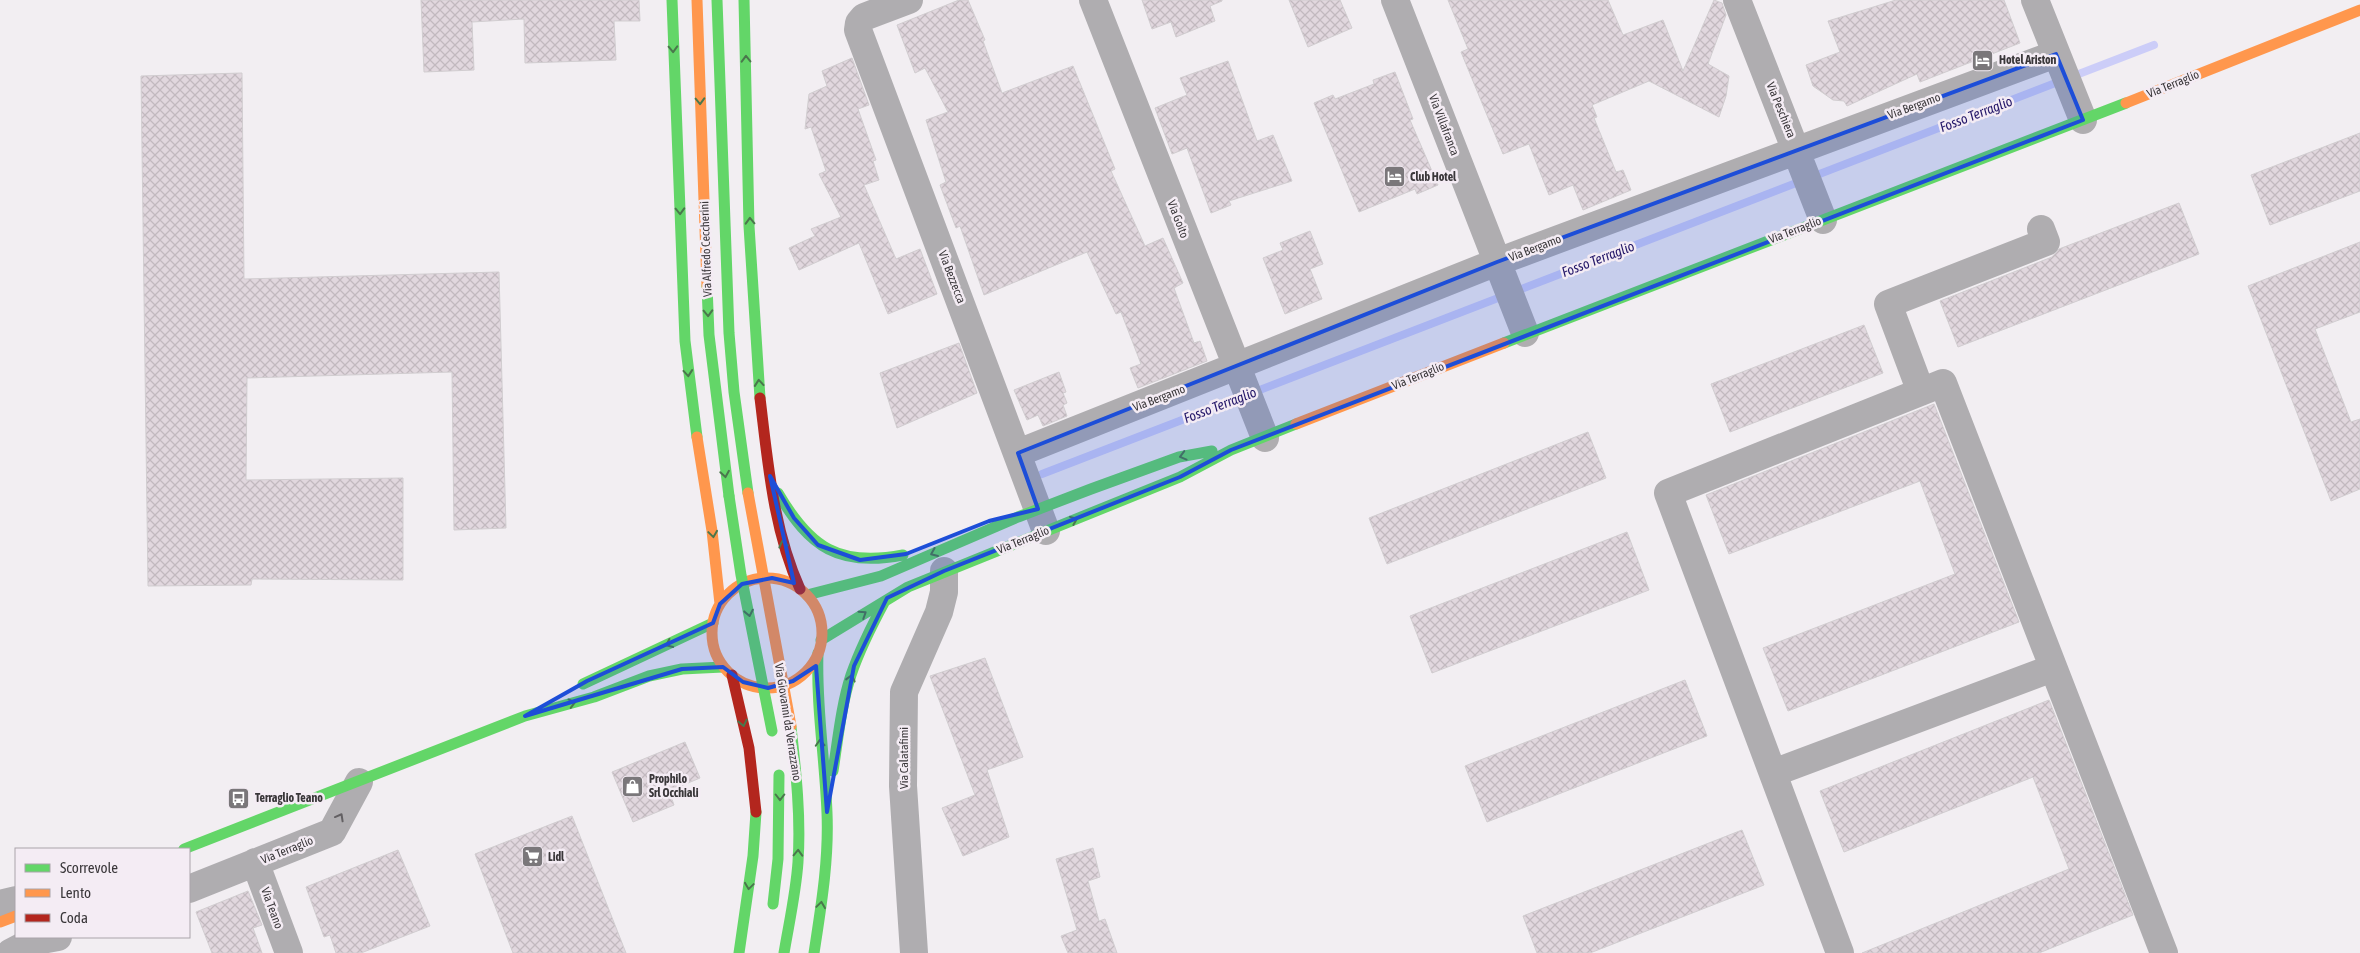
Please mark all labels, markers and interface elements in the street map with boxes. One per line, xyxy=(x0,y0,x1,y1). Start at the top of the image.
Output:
one-way arrow xyxy=(668,45,678,53)
hotel icon: Hotel Ariston xyxy=(1971,48,1995,72)
place label: Hotel Ariston xyxy=(1999,53,2057,67)
one-way arrow xyxy=(740,55,751,63)
street label: Via Terraglio xyxy=(2145,67,2201,101)
street label: Via Peschiera xyxy=(1764,80,1798,140)
street label: Via Bergamo xyxy=(1886,90,1943,122)
street label: Via Villafranca xyxy=(1426,92,1462,158)
water label: Fosso Terraglio xyxy=(1937,93,2015,135)
one-way arrow xyxy=(695,98,705,105)
hotel icon: Club Hotel xyxy=(1382,165,1406,189)
place label: Club Hotel xyxy=(1410,170,1457,184)
street label: Via Goito xyxy=(1164,198,1192,240)
street label: Via Alfredo Ceccherini xyxy=(697,201,715,297)
one-way arrow xyxy=(674,207,685,215)
street label: Via Terraglio xyxy=(1767,213,1824,246)
one-way arrow xyxy=(744,217,755,225)
street label: Via Bergamo xyxy=(1507,231,1563,264)
water label: Fosso Terraglio xyxy=(1559,238,1637,280)
street label: Via Bezzecca xyxy=(936,249,968,305)
one-way arrow xyxy=(703,309,714,317)
street label: Via Terraglio xyxy=(1390,359,1446,393)
one-way arrow xyxy=(682,370,693,378)
one-way arrow xyxy=(754,379,765,387)
street label: Via Bergamo xyxy=(1131,381,1187,414)
water label: Fosso Terraglio xyxy=(1181,384,1259,426)
one-way arrow xyxy=(1179,450,1187,461)
one-way arrow xyxy=(720,470,730,479)
one-way arrow xyxy=(1069,515,1078,526)
street label: Via Terraglio xyxy=(995,523,1051,557)
one-way arrow xyxy=(707,529,717,538)
one-way arrow xyxy=(778,539,789,548)
one-way arrow xyxy=(930,547,939,558)
one-way arrow xyxy=(743,608,754,617)
one-way arrow xyxy=(857,611,866,621)
one-way arrow xyxy=(665,638,674,649)
street label: Via Giovanni da Verrazzano xyxy=(772,662,804,782)
one-way arrow xyxy=(845,674,856,683)
one-way arrow xyxy=(567,699,576,709)
one-way arrow xyxy=(737,718,748,727)
street label: Via Calatafimi xyxy=(897,727,911,789)
one-way arrow xyxy=(815,739,826,747)
place label: Prophilo Srl Occhiali xyxy=(649,772,699,800)
shop icon: Prophilo Srl Occhiali xyxy=(621,774,645,798)
bus stop icon: Terraglio Teano xyxy=(227,786,251,810)
place label: Terraglio Teano xyxy=(255,791,323,805)
one-way arrow xyxy=(775,794,785,801)
one-way arrow xyxy=(334,813,344,822)
street label: Via Terraglio xyxy=(259,833,315,867)
supermarket icon: Lidl xyxy=(520,845,544,869)
legend xyxy=(15,848,190,938)
one-way arrow xyxy=(793,849,803,856)
place label: Lidl xyxy=(548,850,565,864)
text: Scorrevole xyxy=(60,859,118,876)
one-way arrow xyxy=(744,882,754,890)
text: Lento xyxy=(60,884,91,901)
street label: Via Teano xyxy=(258,885,286,931)
one-way arrow xyxy=(815,900,826,908)
text: Coda xyxy=(60,909,88,926)

